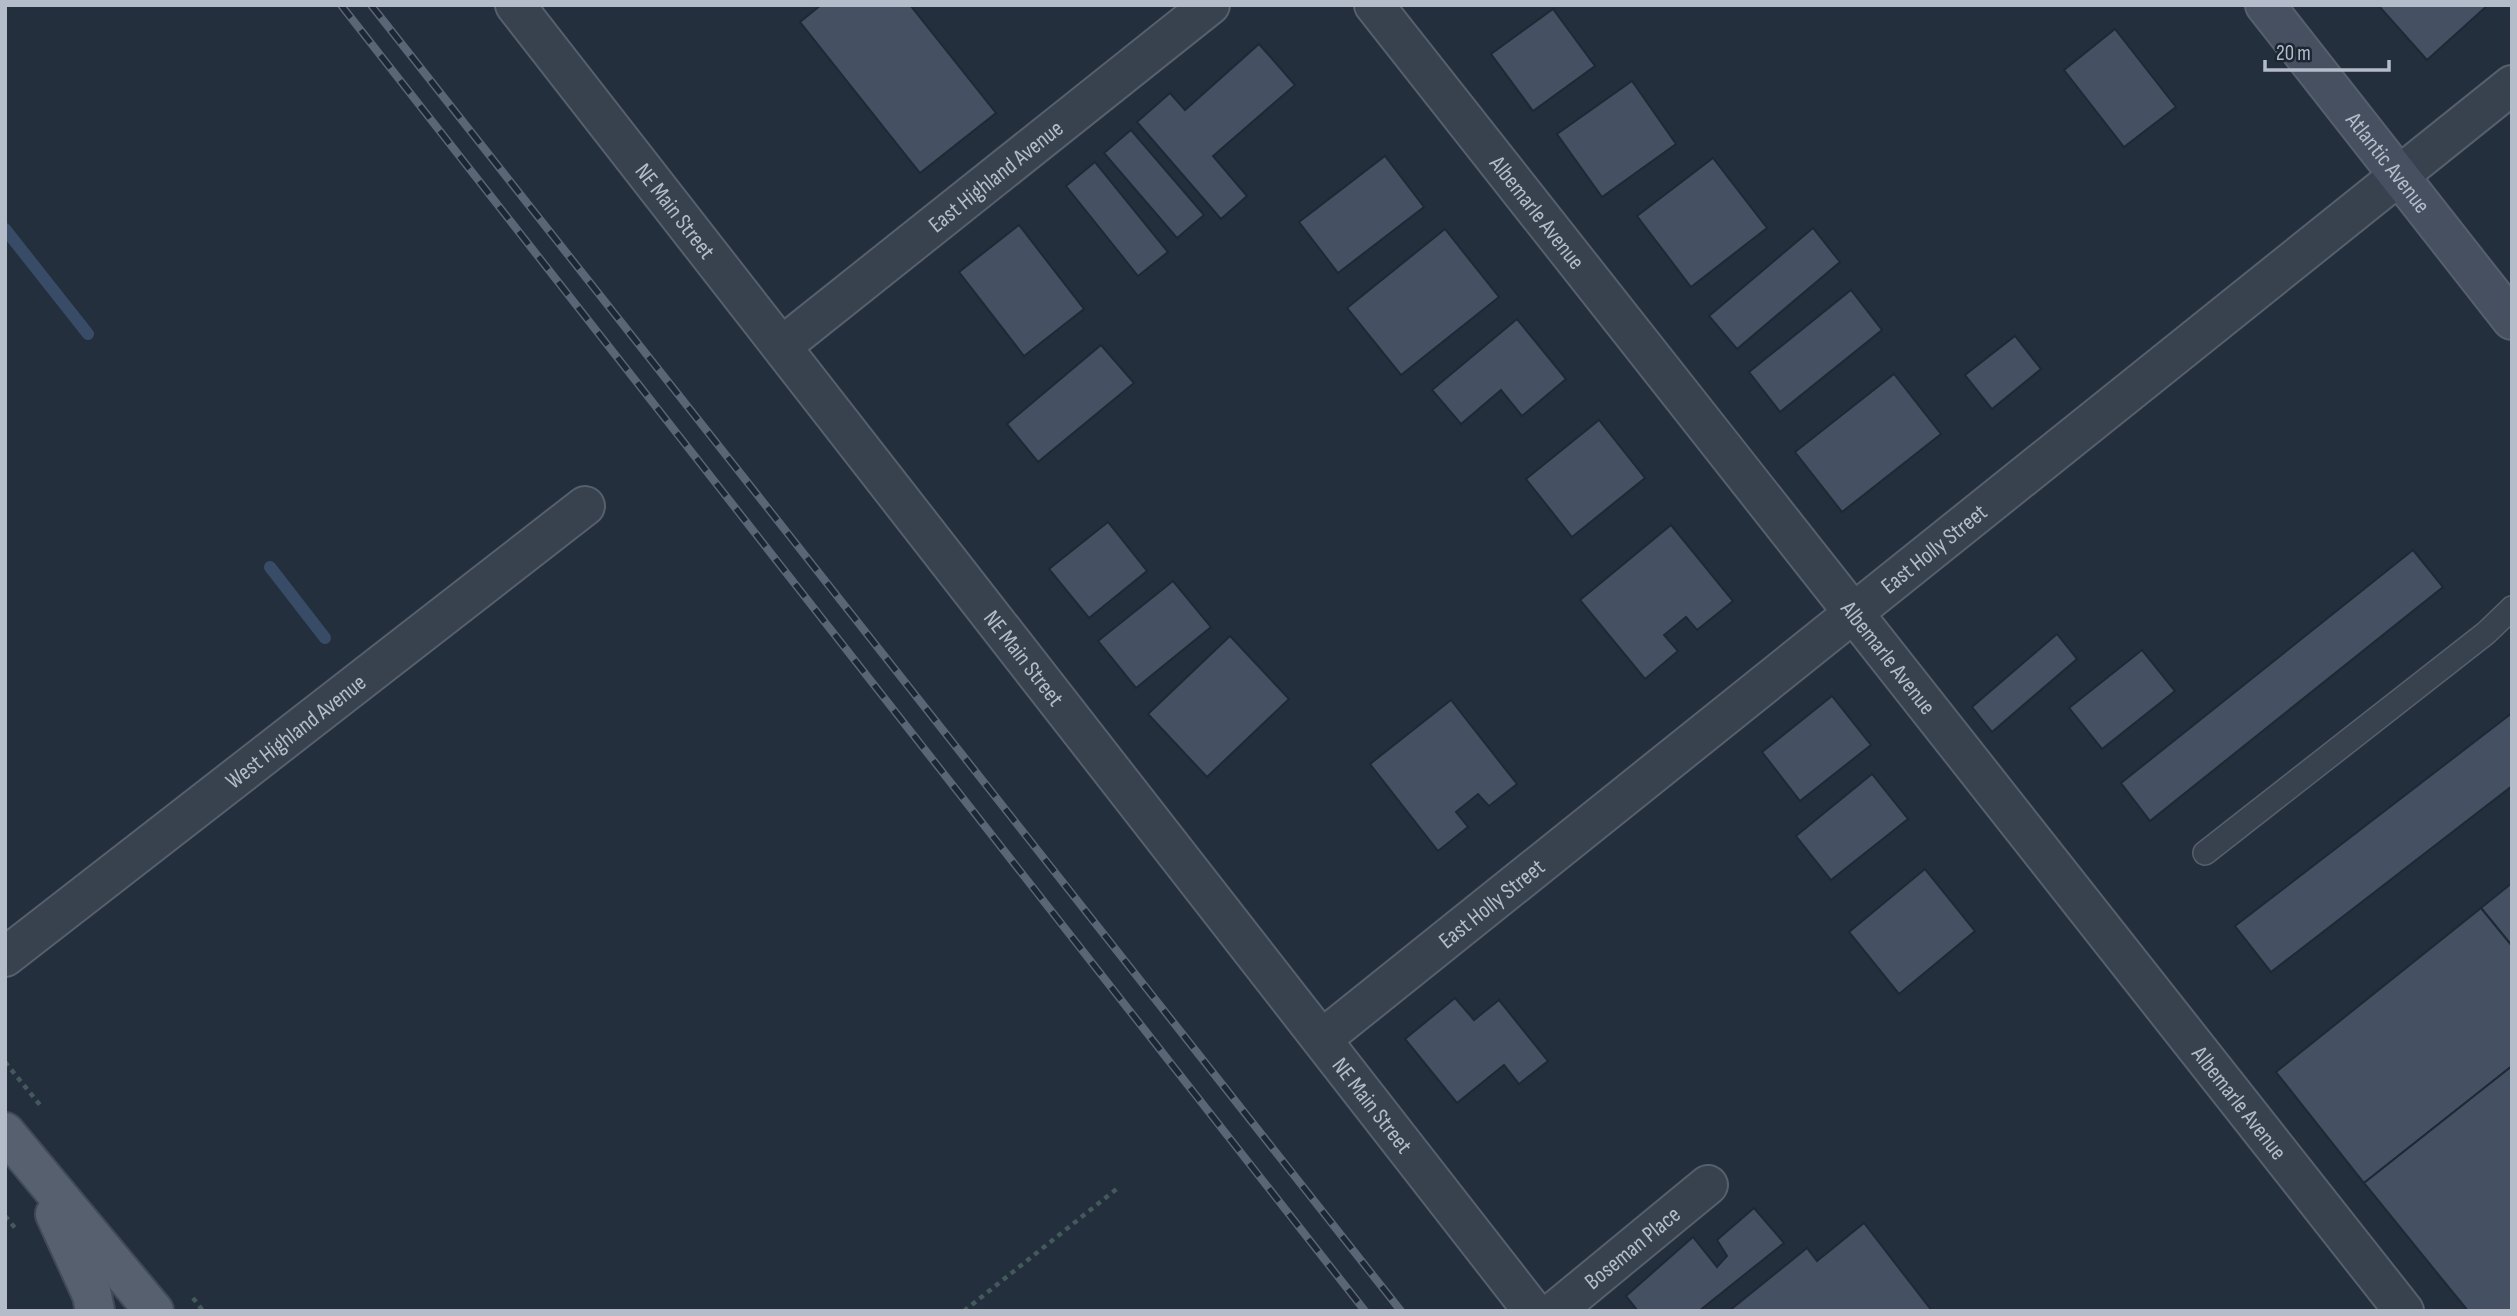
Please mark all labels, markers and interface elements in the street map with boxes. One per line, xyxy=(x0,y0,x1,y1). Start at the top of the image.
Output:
scale bar xyxy=(2265,28,2389,72)
text: 20 m xyxy=(2276,41,2311,66)
street label: Atlantic Avenue xyxy=(2339,106,2436,219)
street label: East Highland Avenue xyxy=(923,114,1069,239)
street label: Albemarle Avenue xyxy=(1483,150,1590,275)
street label: NE Main Street xyxy=(629,158,721,265)
street label: East Holly Street xyxy=(1876,498,1993,600)
street label: Albemarle Avenue xyxy=(1834,595,1941,721)
street label: NE Main Street xyxy=(977,605,1069,712)
street label: West Highland Avenue xyxy=(220,669,372,795)
street label: East Holly Street xyxy=(1433,853,1551,955)
street label: Albemarle Avenue xyxy=(2185,1040,2292,1166)
street label: NE Main Street xyxy=(1326,1052,1418,1159)
street label: Boseman Place xyxy=(1579,1201,1686,1296)

